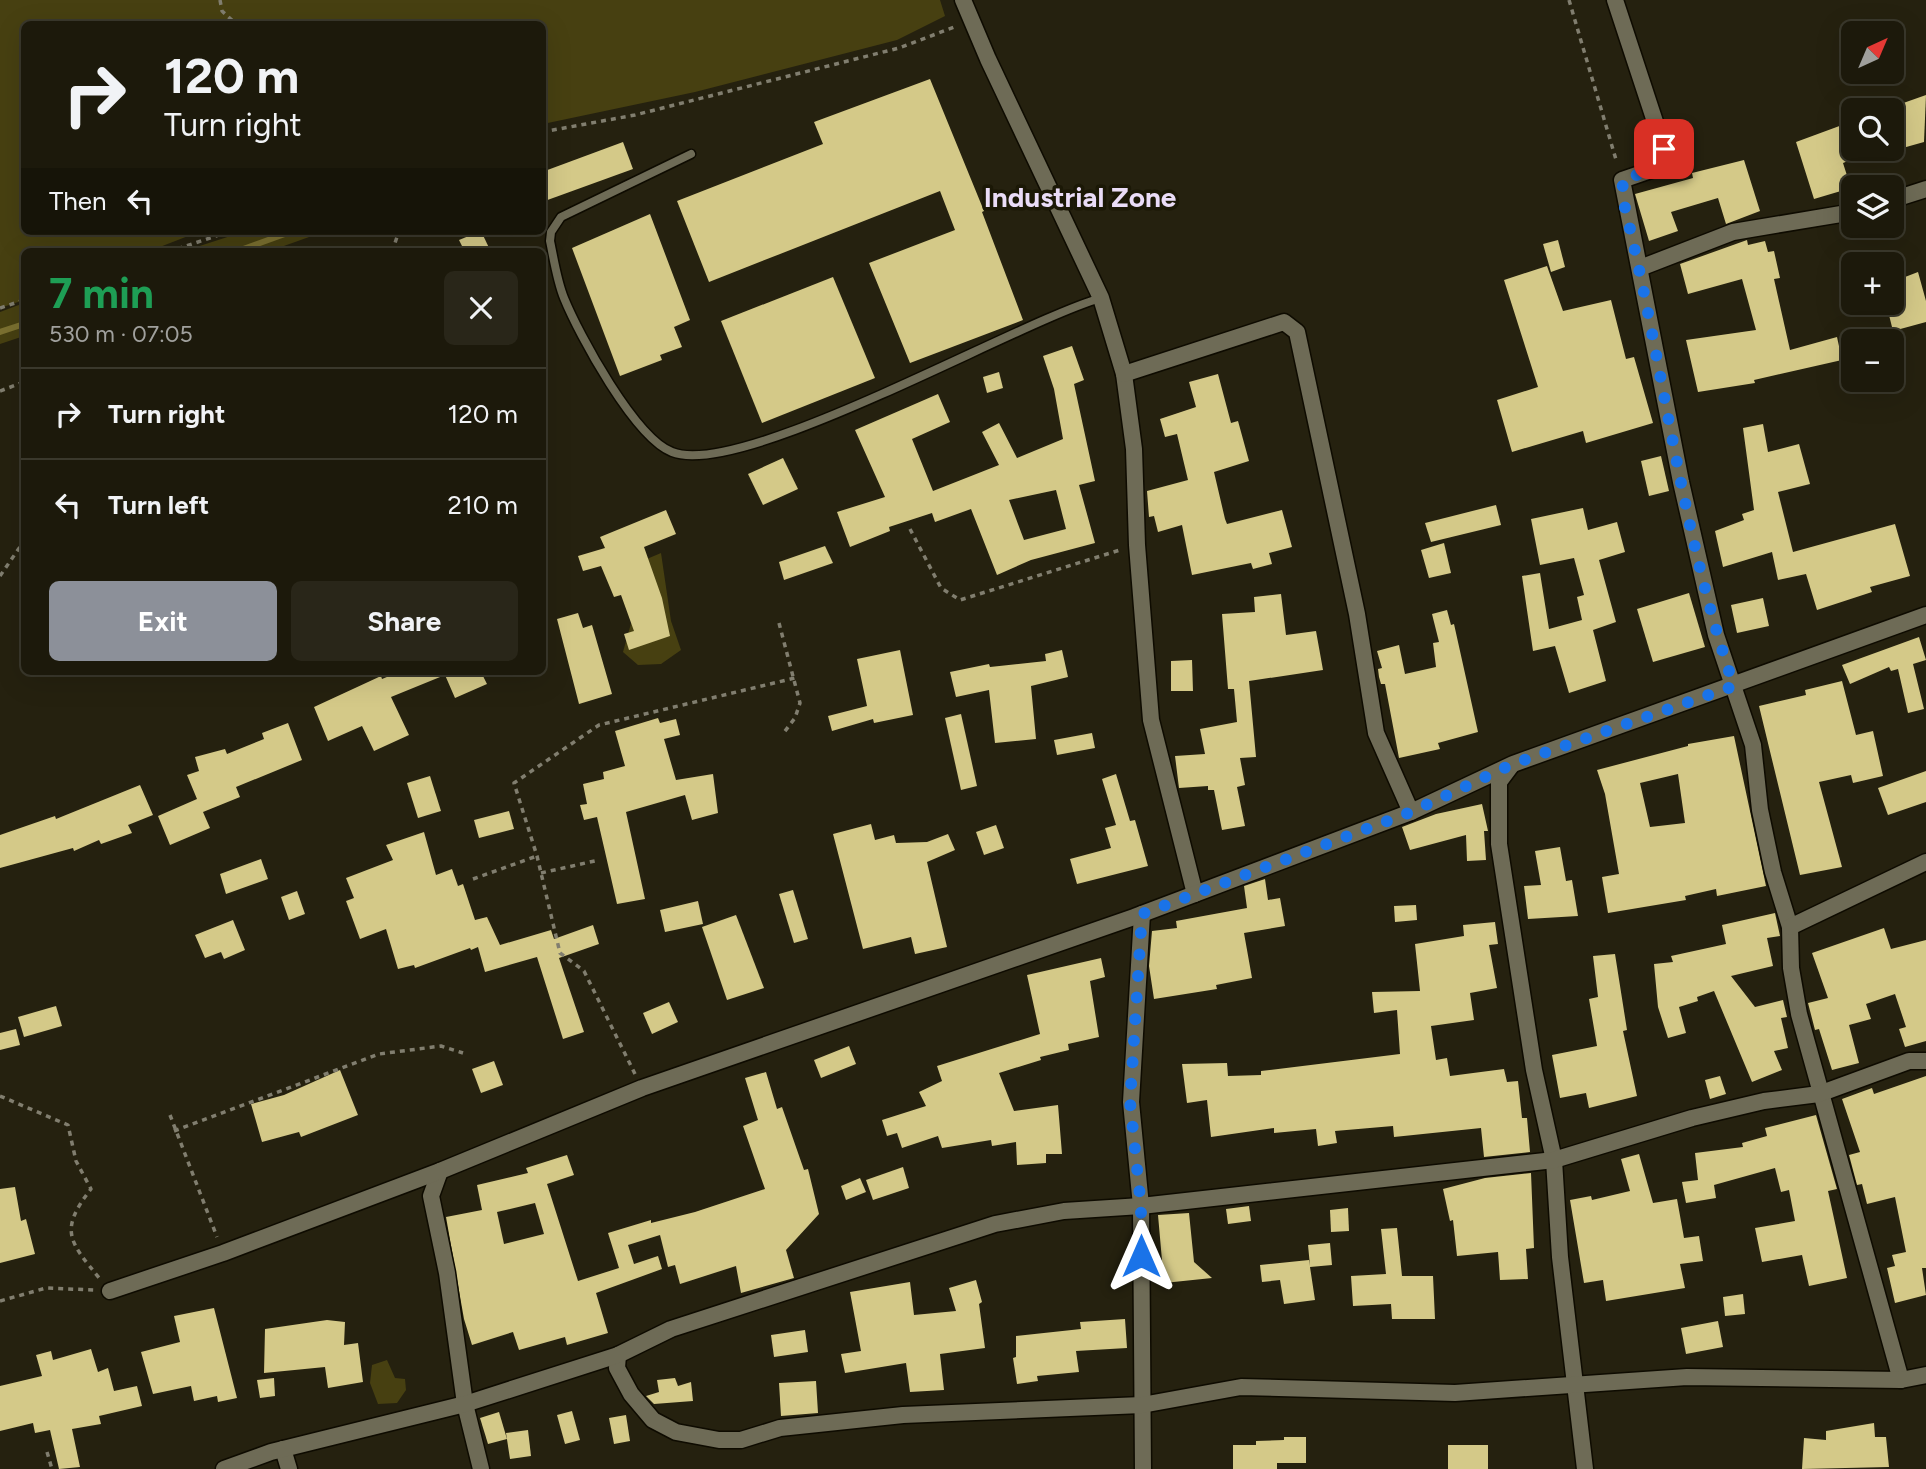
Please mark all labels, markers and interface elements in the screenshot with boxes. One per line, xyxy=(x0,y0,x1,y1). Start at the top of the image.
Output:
north arrow xyxy=(1841,21,1904,84)
map controls xyxy=(1841,21,1904,392)
text: 120 m xyxy=(164,46,299,105)
icon: right xyxy=(49,49,140,140)
button: search xyxy=(1841,98,1904,161)
text: Turn right xyxy=(164,106,302,144)
pin xyxy=(1634,119,1694,179)
icon: arrive xyxy=(1645,130,1683,168)
button: layers xyxy=(1841,175,1904,238)
district label: Industrial Zone xyxy=(984,180,1176,214)
icon: left xyxy=(121,182,159,220)
text: Then xyxy=(49,185,107,217)
button: + xyxy=(1841,252,1904,315)
text: 7 min xyxy=(49,268,154,319)
button: close xyxy=(444,271,518,345)
text: 530 m · 07:05 xyxy=(49,320,193,348)
button: − xyxy=(1841,329,1904,392)
icon: right xyxy=(49,395,87,433)
text: Turn right xyxy=(108,398,225,430)
text: 120 m xyxy=(448,398,518,430)
icon: left xyxy=(49,486,87,524)
text: Turn left xyxy=(108,489,209,521)
text: 210 m xyxy=(448,489,518,521)
button: Exit xyxy=(49,581,277,661)
button: Share xyxy=(291,581,518,661)
position arrow xyxy=(1104,1219,1178,1293)

